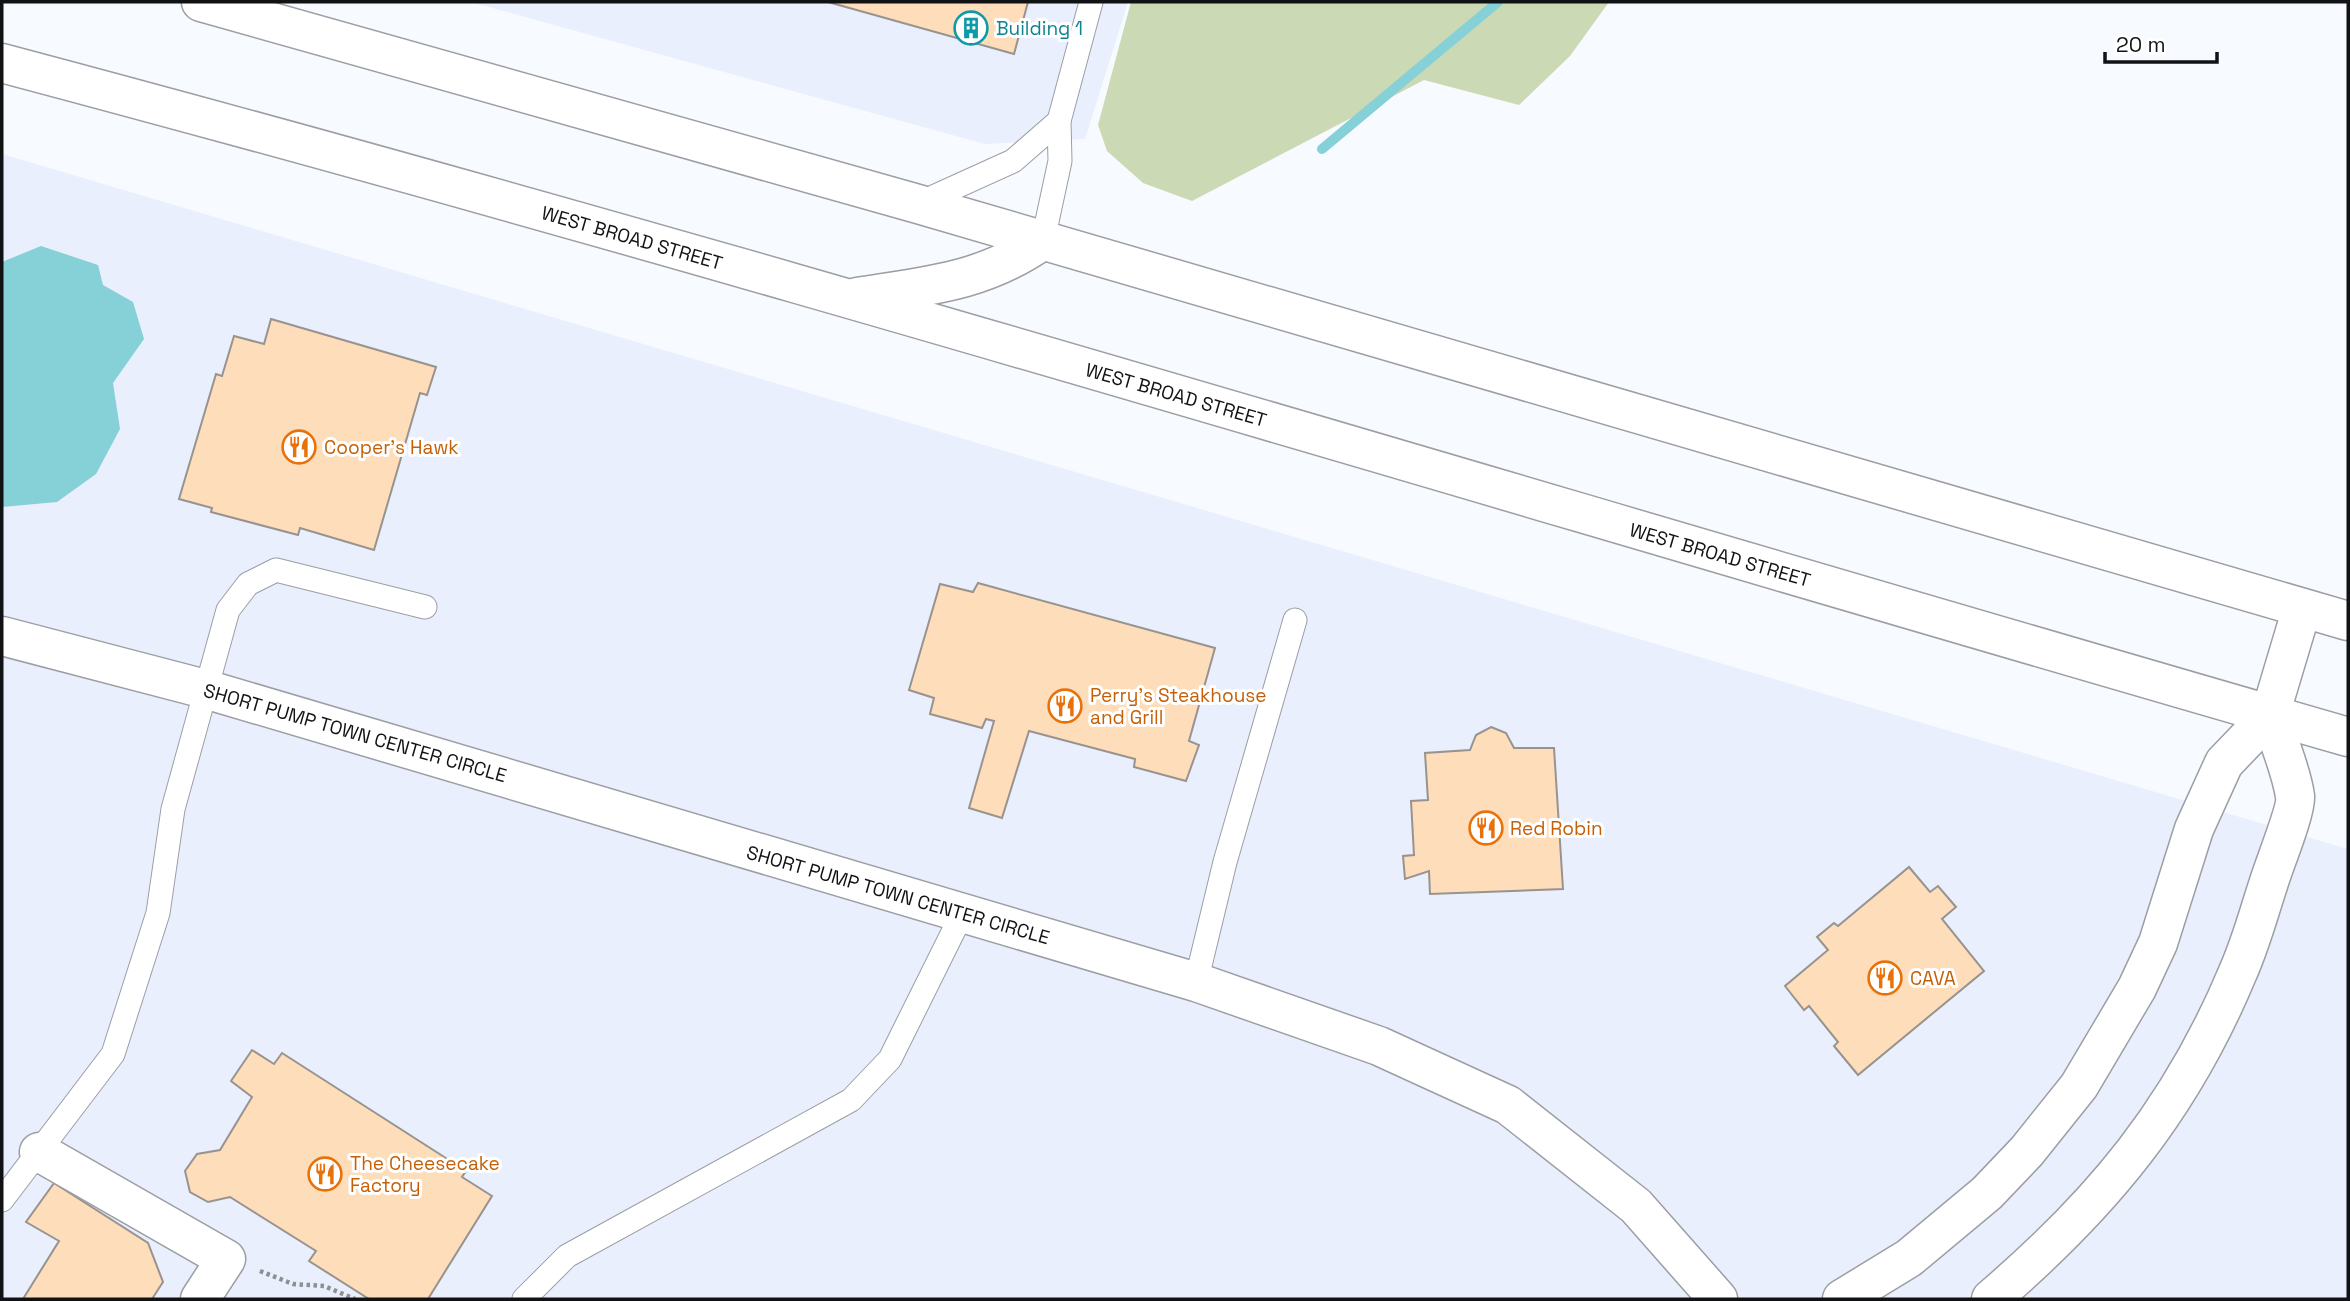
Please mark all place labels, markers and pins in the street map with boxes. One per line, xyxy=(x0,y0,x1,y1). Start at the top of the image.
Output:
building icon: Building 1 xyxy=(952,9,990,47)
place label: Building 1 xyxy=(996,16,1083,41)
restaurant icon: Cooper's Hawk xyxy=(280,428,318,466)
place label: Cooper's Hawk xyxy=(324,435,459,460)
place label: Perry's Steakhouse and Grill xyxy=(1090,683,1267,730)
restaurant icon: Perry's Steakhouse and Grill xyxy=(1046,687,1084,725)
restaurant icon: Red Robin xyxy=(1467,809,1505,847)
place label: Red Robin xyxy=(1510,816,1603,841)
restaurant icon: CAVA xyxy=(1866,959,1904,997)
place label: CAVA xyxy=(1910,966,1956,991)
place label: The Cheesecake Factory xyxy=(350,1151,500,1198)
restaurant icon: The Cheesecake Factory xyxy=(306,1155,344,1193)

